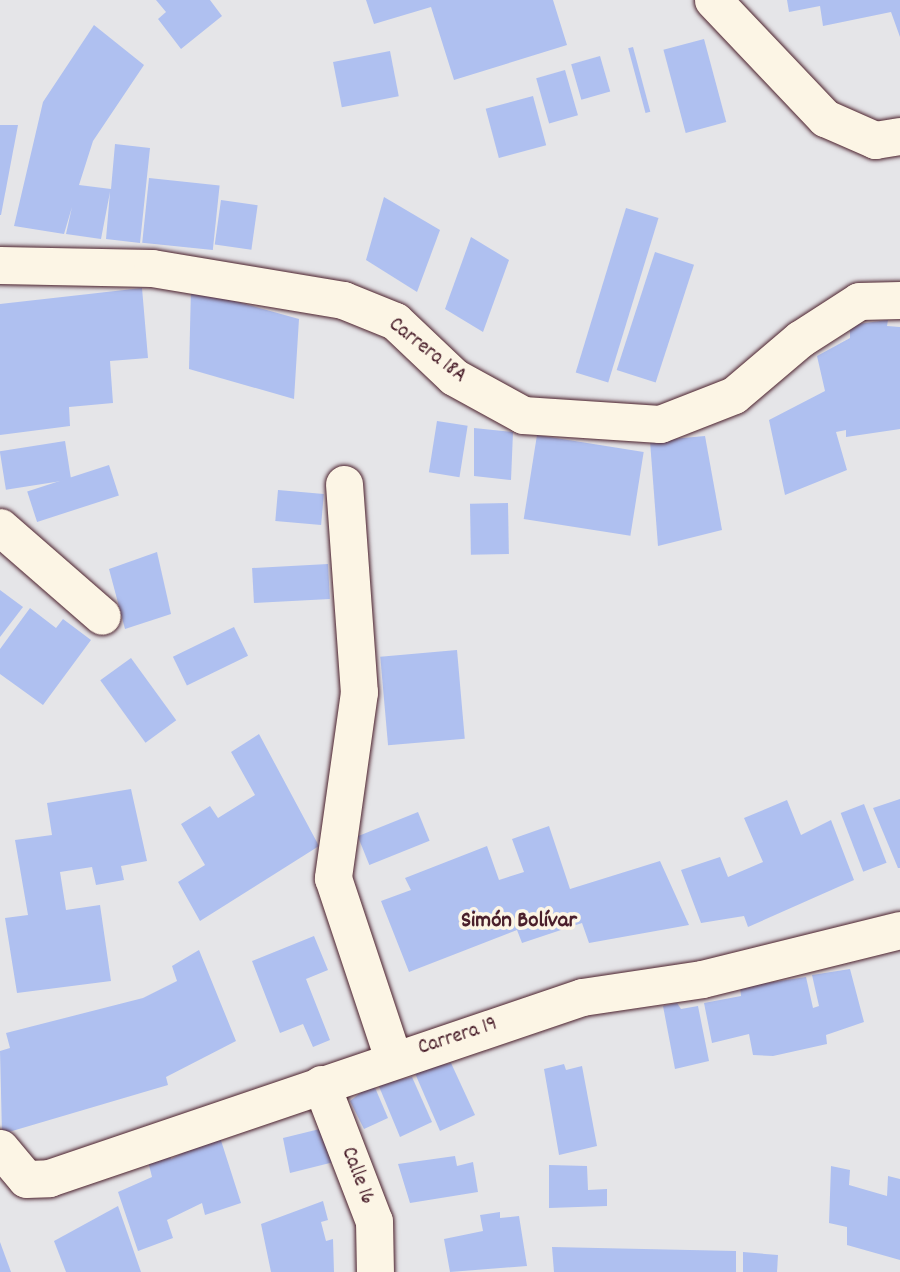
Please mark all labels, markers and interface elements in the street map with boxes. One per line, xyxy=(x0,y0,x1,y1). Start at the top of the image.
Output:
street label: Carrera 18A xyxy=(383,313,471,389)
district label: Simón Bolívar xyxy=(461,908,577,936)
street label: Carrera 19 xyxy=(415,1012,501,1062)
street label: Calle 16 xyxy=(335,1144,379,1208)

